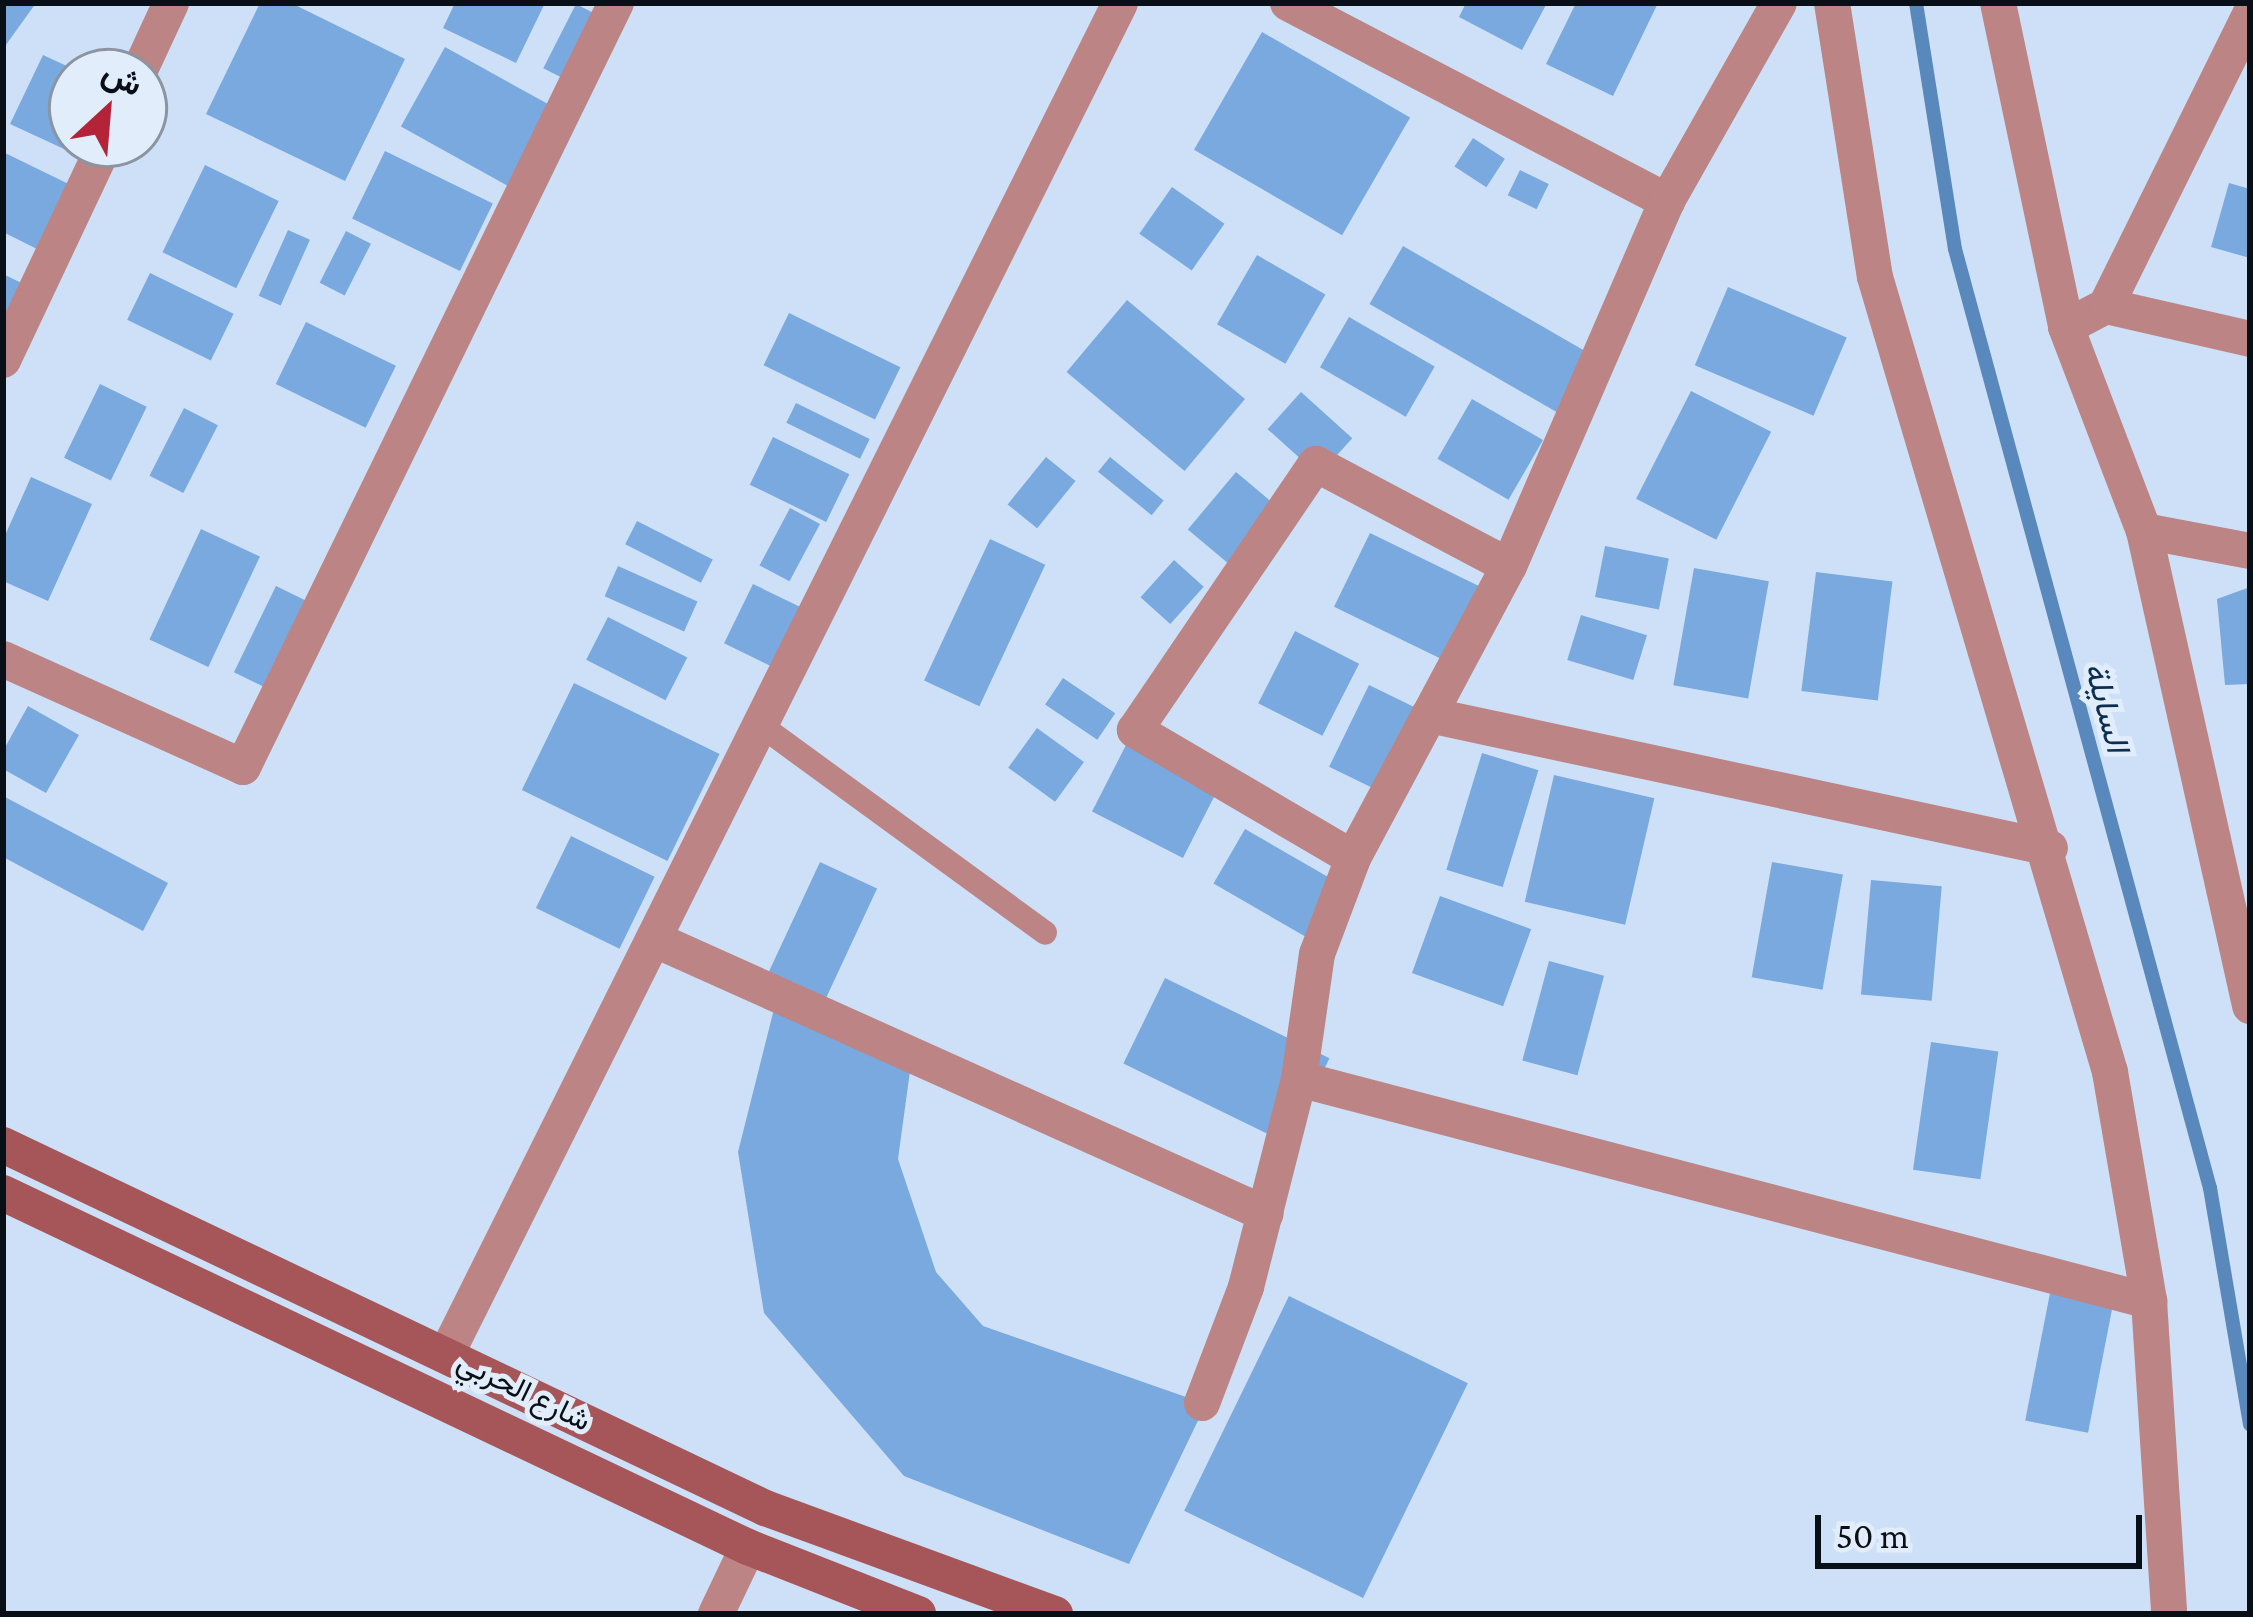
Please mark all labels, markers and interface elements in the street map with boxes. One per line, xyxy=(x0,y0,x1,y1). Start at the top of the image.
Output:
north arrow xyxy=(48,48,168,168)
text: ش xyxy=(97,53,149,103)
water label: السايلة xyxy=(2076,658,2138,756)
street label: شارع الحربي xyxy=(451,1343,597,1439)
scale bar xyxy=(1821,1491,2148,1565)
text: 50 m xyxy=(1836,1516,1909,1556)

